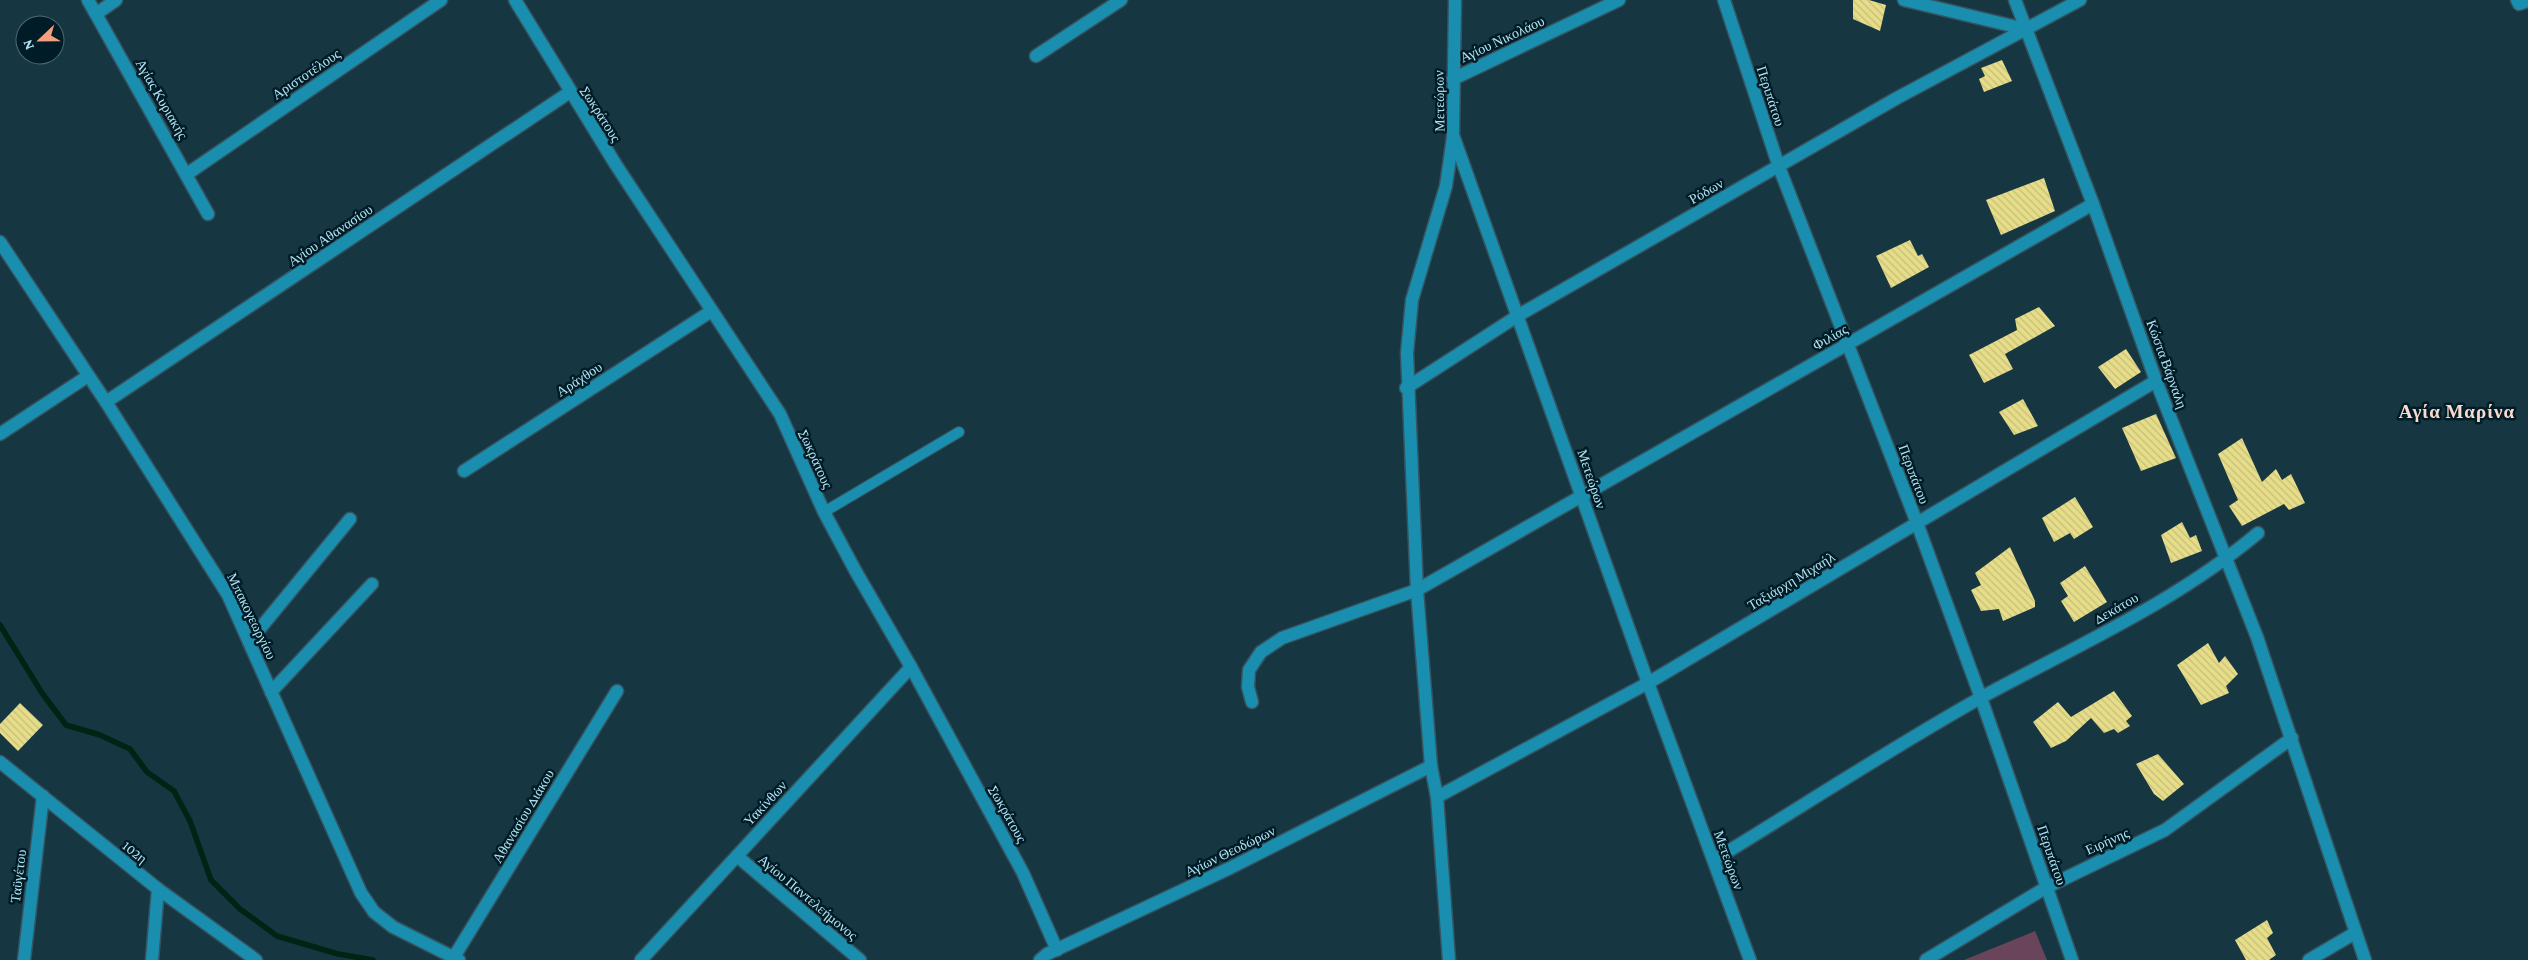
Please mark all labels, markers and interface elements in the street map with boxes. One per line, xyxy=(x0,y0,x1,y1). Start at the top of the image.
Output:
street label: Αγίου Νικολάου xyxy=(1457,12,1547,66)
north arrow xyxy=(15,15,65,65)
text: N xyxy=(19,37,37,52)
street label: Αριστοτέλους xyxy=(269,45,344,103)
street label: Αγίας Κυριακής xyxy=(133,56,192,142)
street label: Περιπάτου xyxy=(1754,64,1788,128)
street label: Μετεώρων xyxy=(1430,70,1448,132)
street label: Σωκράτους xyxy=(578,83,625,145)
street label: Ρόδων xyxy=(1686,175,1726,207)
street label: Αγίου Αθανασίου xyxy=(285,201,375,269)
street label: Κώστα Βάρναλη xyxy=(2144,317,2190,411)
street label: Φιλίας xyxy=(1810,320,1851,353)
street label: Αράχθου xyxy=(553,358,605,400)
district label: Αγία Μαρίνα xyxy=(2399,401,2515,422)
street label: Σωκράτους xyxy=(796,427,836,491)
street label: Περιπάτου xyxy=(1895,442,1933,506)
street label: Μετεώρων xyxy=(1574,447,1610,511)
street label: Ταξιάρχη Μιχαήλ xyxy=(1744,549,1838,613)
street label: Μπακογεωργίου xyxy=(224,570,280,662)
street label: Δεκάτου xyxy=(2091,589,2141,627)
street label: Αθανασίου Διάκου xyxy=(489,766,557,866)
street label: Υακίνθων xyxy=(740,777,790,829)
street label: Σωκράτους xyxy=(986,783,1030,846)
street label: Αγίων Θεοδώρων xyxy=(1182,822,1278,880)
street label: Περιπάτου xyxy=(2034,823,2070,887)
street label: Ειρήνης xyxy=(2083,824,2132,858)
street label: Μετεώρων xyxy=(1711,828,1747,892)
street label: 102η xyxy=(120,837,150,867)
street label: Ταϋγέτου xyxy=(7,848,29,904)
street label: Αγίου Παντελεήμονος xyxy=(755,851,861,943)

